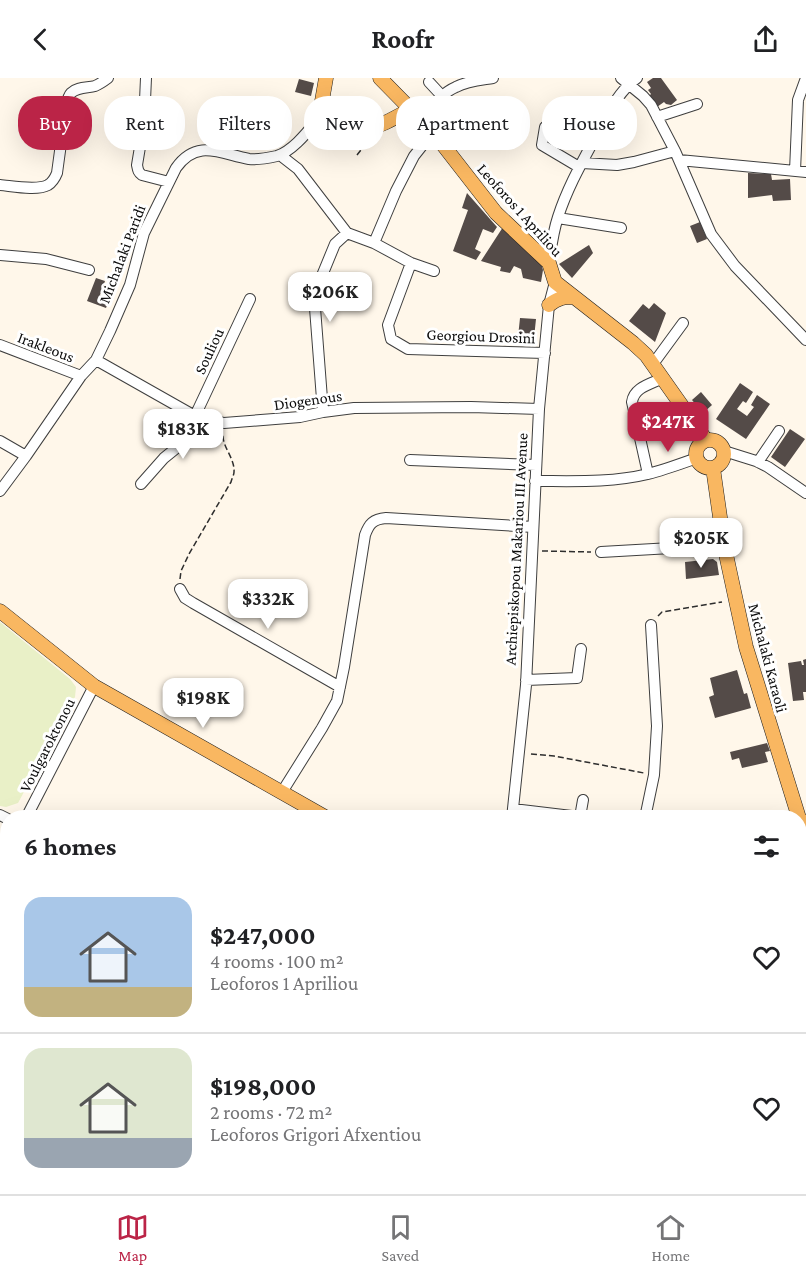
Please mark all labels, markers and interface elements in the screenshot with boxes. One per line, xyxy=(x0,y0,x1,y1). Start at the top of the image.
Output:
icon: back xyxy=(24,23,57,56)
icon: share xyxy=(749,23,782,56)
text: Roofr xyxy=(371,24,435,54)
chip: Buy xyxy=(18,96,92,150)
chip: Rent xyxy=(104,96,185,150)
chip: Filters xyxy=(197,96,292,150)
chip: New xyxy=(304,96,384,150)
chip: Apartment xyxy=(396,96,530,150)
chip: House xyxy=(542,96,637,150)
street label: Leoforos 1 Apriliou xyxy=(473,160,566,261)
street label: Michalaki Paridi xyxy=(95,202,149,306)
pin: $206K xyxy=(288,272,372,323)
text: $206K xyxy=(302,280,358,302)
street label: Souliou xyxy=(191,325,227,377)
street label: Georgiou Drosini xyxy=(426,326,536,347)
street label: Irakleous xyxy=(15,328,77,366)
street label: Diogenous xyxy=(273,387,343,414)
pin: $247K xyxy=(626,402,710,453)
pin: $183K xyxy=(141,409,225,460)
text: $247K xyxy=(642,410,694,432)
text: $183K xyxy=(157,417,209,439)
street label: Archiepiskopou Makariou III Avenue xyxy=(501,432,532,666)
pin: $205K xyxy=(659,518,743,569)
text: $205K xyxy=(674,526,728,548)
pin: $332K xyxy=(226,579,310,630)
text: $332K xyxy=(242,587,294,609)
street label: Michalaki Karaoli xyxy=(745,602,791,714)
pin: $198K xyxy=(161,678,245,729)
text: $198K xyxy=(177,686,229,708)
street label: Voulgaroktonou xyxy=(16,695,79,795)
icon: filters xyxy=(750,830,783,863)
text: 6 homes xyxy=(24,832,116,861)
icon: home xyxy=(72,921,144,993)
text: $247,000 xyxy=(210,921,315,950)
icon: heart xyxy=(750,941,783,974)
text: 4 rooms · 100 m² xyxy=(210,950,344,972)
text: Leoforos 1 Apriliou xyxy=(210,972,358,994)
icon: home xyxy=(72,1072,144,1144)
text: $198,000 xyxy=(210,1072,316,1101)
icon: heart xyxy=(750,1092,783,1125)
text: 2 rooms · 72 m² xyxy=(210,1101,332,1123)
text: Leoforos Grigori Afxentiou xyxy=(210,1123,421,1145)
tab: Map xyxy=(116,1211,149,1264)
tab: Saved xyxy=(382,1211,419,1264)
tab: Home xyxy=(651,1211,690,1264)

